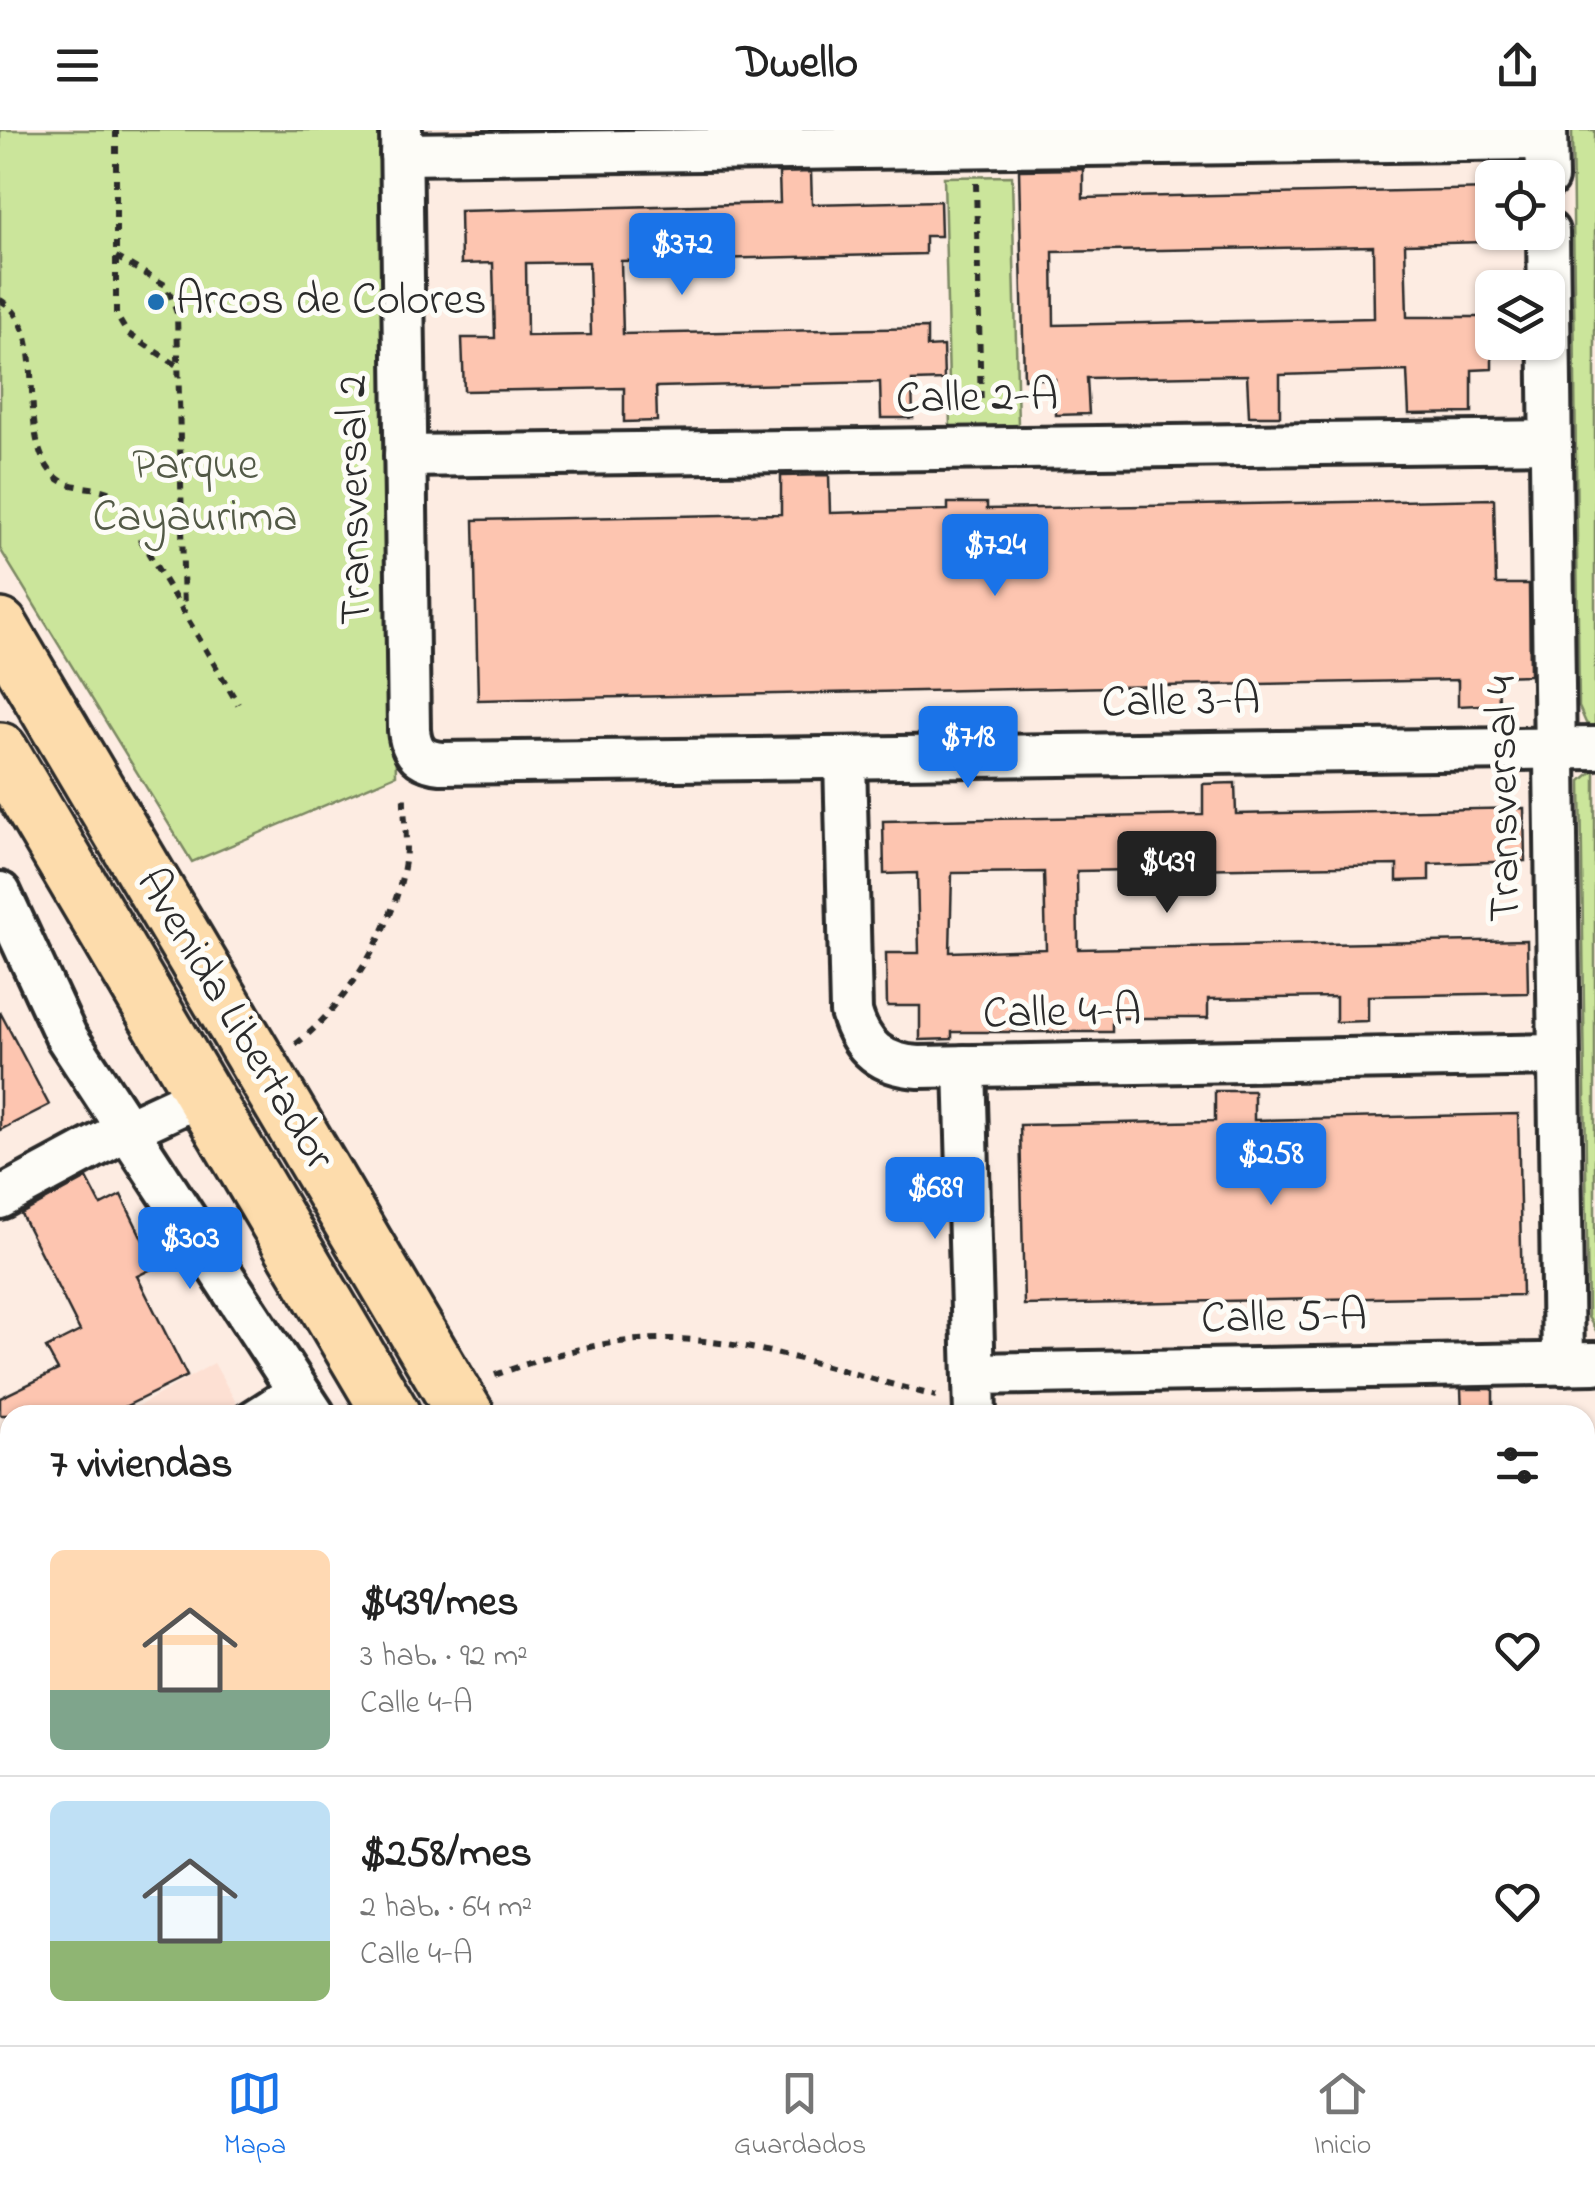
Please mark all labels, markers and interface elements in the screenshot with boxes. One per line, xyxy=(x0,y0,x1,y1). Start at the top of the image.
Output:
text: Dwello xyxy=(737,32,858,98)
icon: menu xyxy=(50,38,105,93)
icon: share xyxy=(1490,38,1545,93)
map controls xyxy=(1475,160,1565,360)
button: locate xyxy=(1475,160,1565,250)
pin: $372 xyxy=(623,213,741,298)
text: $372 xyxy=(651,222,713,269)
place label: Arcos de Colores xyxy=(176,269,487,335)
button: layers xyxy=(1475,270,1565,360)
marker: Arcos de Colores xyxy=(145,291,167,313)
street label: Calle 2-A xyxy=(895,365,1059,433)
street label: Transversal 2 xyxy=(321,374,391,626)
park label: Parque Cayaurima xyxy=(92,434,298,552)
pin: $724 xyxy=(936,514,1054,599)
text: $724 xyxy=(964,523,1026,570)
street label: Calle 3-A xyxy=(1101,669,1261,737)
street label: Transversal 4 xyxy=(1470,675,1540,923)
pin: $718 xyxy=(909,706,1027,791)
text: $718 xyxy=(941,715,995,762)
pin: $439 xyxy=(1108,831,1226,916)
text: $439 xyxy=(1139,840,1195,887)
street label: Avenida Libertador xyxy=(118,856,350,1184)
street label: Calle 4-A xyxy=(982,980,1142,1048)
pin: $258 xyxy=(1212,1123,1330,1208)
text: $258 xyxy=(1238,1132,1304,1179)
pin: $689 xyxy=(876,1157,994,1242)
text: $689 xyxy=(907,1166,963,1213)
pin: $303 xyxy=(131,1207,249,1292)
text: $303 xyxy=(160,1216,220,1263)
street label: Calle 5-A xyxy=(1200,1285,1368,1353)
text: 7 viviendas xyxy=(50,1435,233,1496)
icon: filters xyxy=(1490,1438,1545,1493)
text: $439/mes xyxy=(360,1573,519,1634)
icon: home xyxy=(130,1590,250,1710)
icon: heart xyxy=(1490,1623,1545,1678)
text: 3 hab. · 92 m² xyxy=(360,1634,528,1681)
text: Calle 4-A xyxy=(360,1681,473,1728)
text: $258/mes xyxy=(360,1824,532,1885)
icon: home xyxy=(130,1841,250,1961)
icon: heart xyxy=(1490,1874,1545,1929)
text: 2 hab. · 64 m² xyxy=(360,1885,532,1932)
text: Calle 4-A xyxy=(360,1932,473,1979)
tab: Mapa xyxy=(224,2066,286,2167)
tab: Guardados xyxy=(734,2066,866,2167)
tab: Inicio xyxy=(1314,2066,1371,2167)

